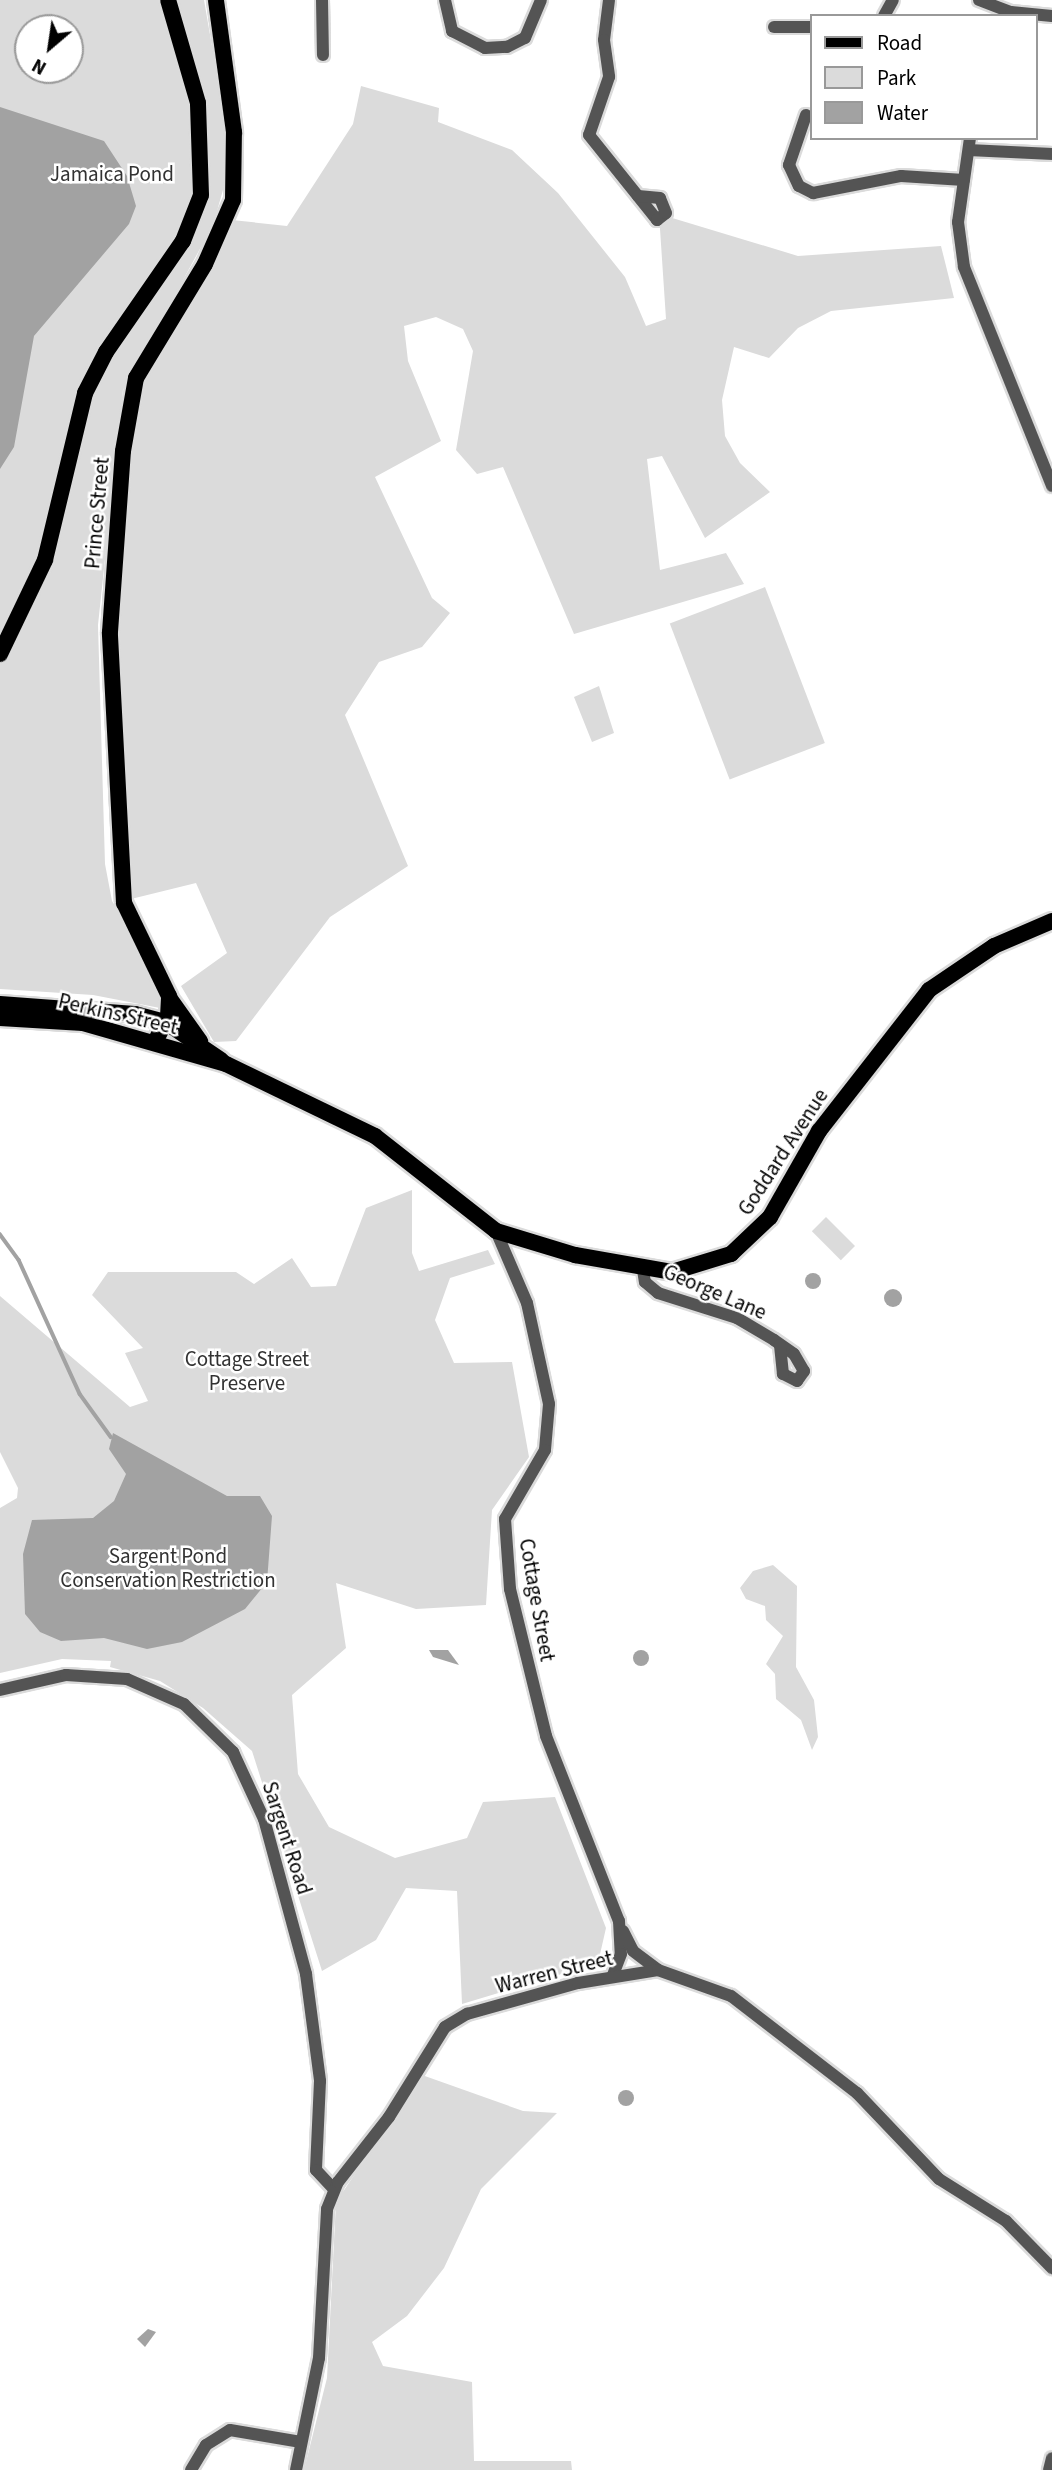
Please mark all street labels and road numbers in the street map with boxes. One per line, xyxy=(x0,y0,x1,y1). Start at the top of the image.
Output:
street label: Prince Street xyxy=(80,456,114,570)
street label: Perkins Street xyxy=(56,988,180,1040)
street label: Goddard Avenue xyxy=(733,1084,833,1220)
street label: George Lane xyxy=(660,1259,770,1325)
street label: Cottage Street xyxy=(514,1537,560,1663)
street label: Sargent Road xyxy=(257,1778,317,1898)
street label: Warren Street xyxy=(493,1945,615,1999)

